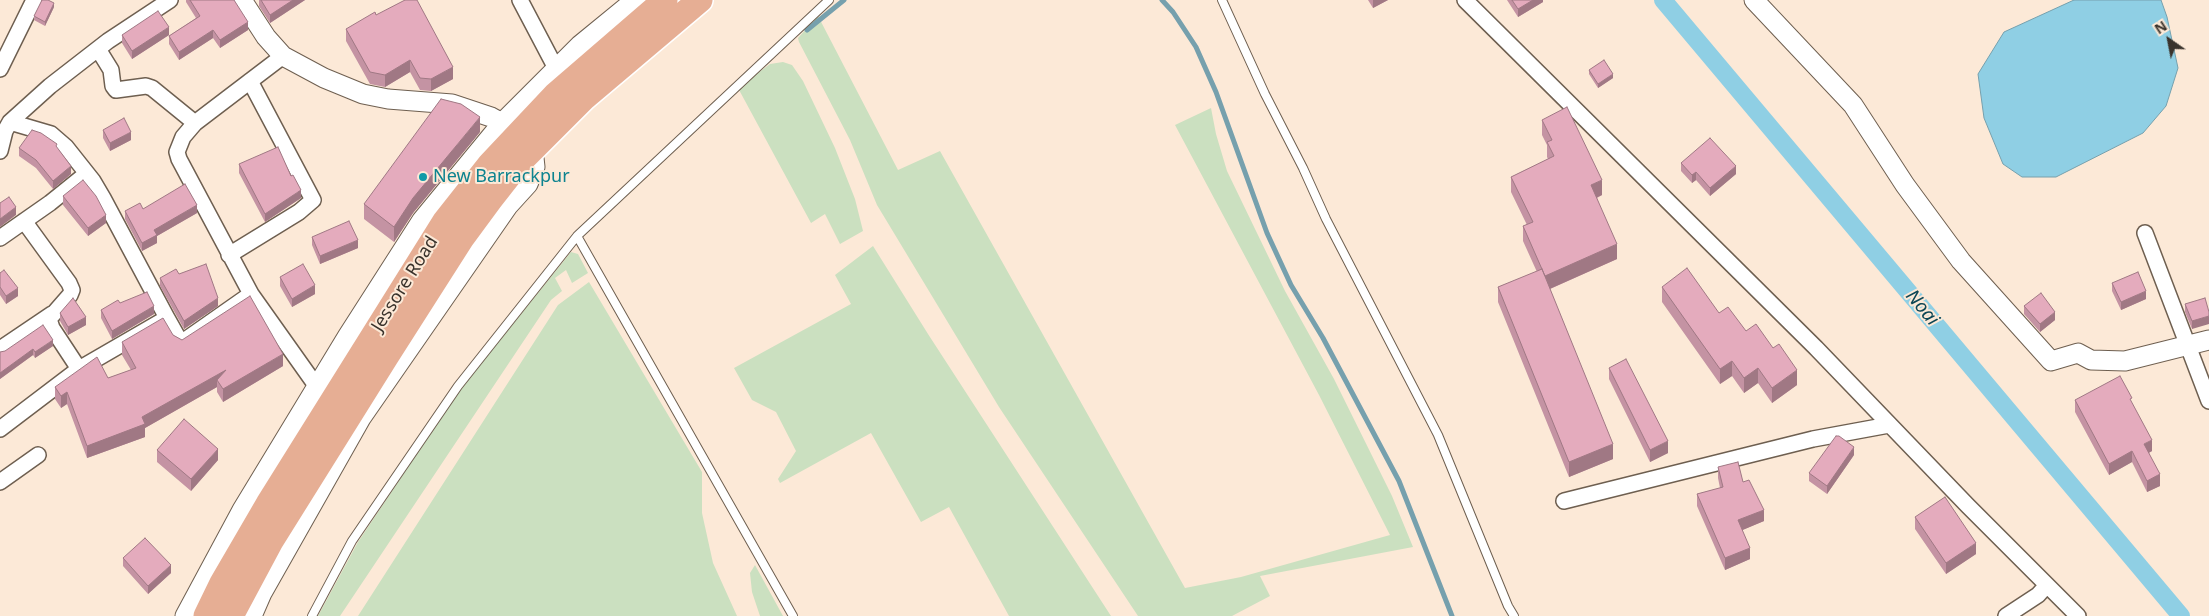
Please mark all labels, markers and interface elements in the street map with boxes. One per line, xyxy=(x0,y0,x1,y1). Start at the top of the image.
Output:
north arrow xyxy=(2144,15,2194,65)
text: N xyxy=(2151,16,2171,38)
place label: New Barrackpur xyxy=(433,166,570,188)
marker: New Barrackpur xyxy=(417,171,429,183)
street label: Jessore Road xyxy=(367,232,443,336)
water label: Noai xyxy=(1900,285,1944,331)

